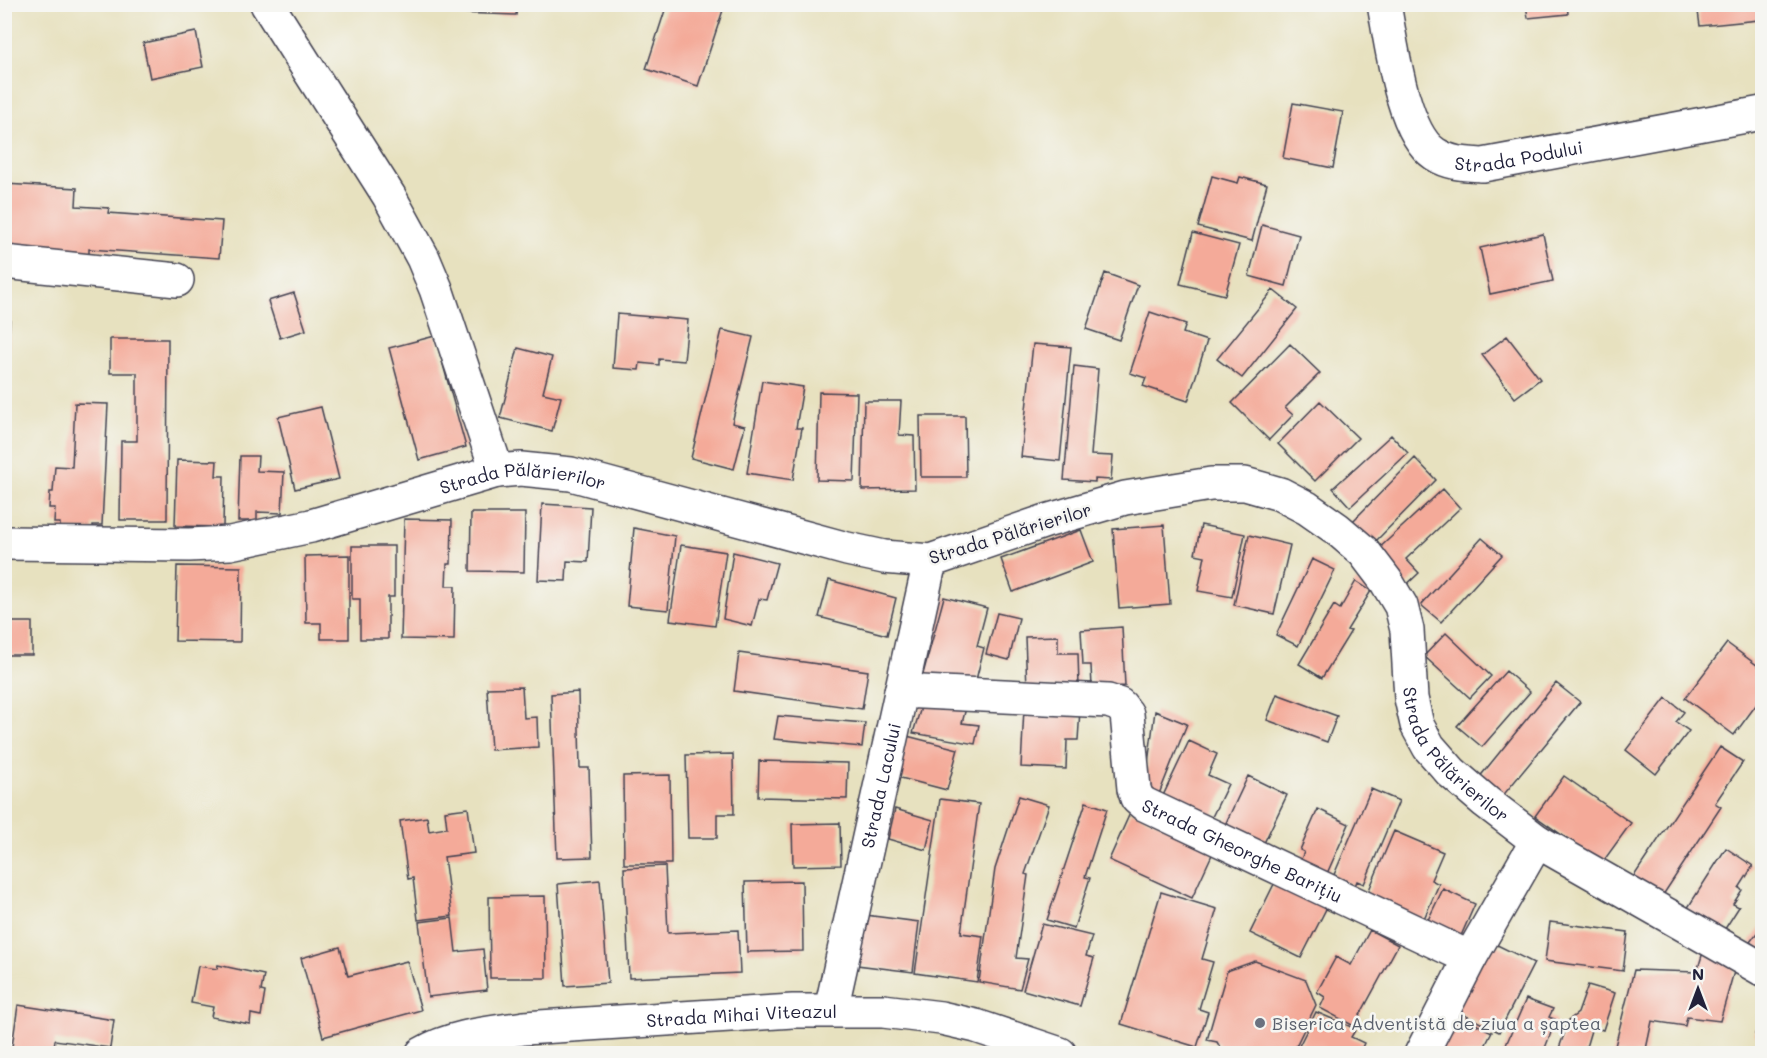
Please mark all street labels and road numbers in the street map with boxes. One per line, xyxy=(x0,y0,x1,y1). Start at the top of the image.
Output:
street label: Strada Podului xyxy=(1453,135,1585,177)
street label: Strada Pălărierilor xyxy=(437,457,608,499)
street label: Strada Pălărierilor xyxy=(926,497,1094,569)
street label: Strada Pălărierilor xyxy=(1398,686,1514,827)
street label: Strada Lacului xyxy=(855,720,906,850)
street label: Strada Gheorghe Barițiu xyxy=(1138,793,1346,908)
street label: Strada Mihai Viteazul xyxy=(645,999,837,1032)

